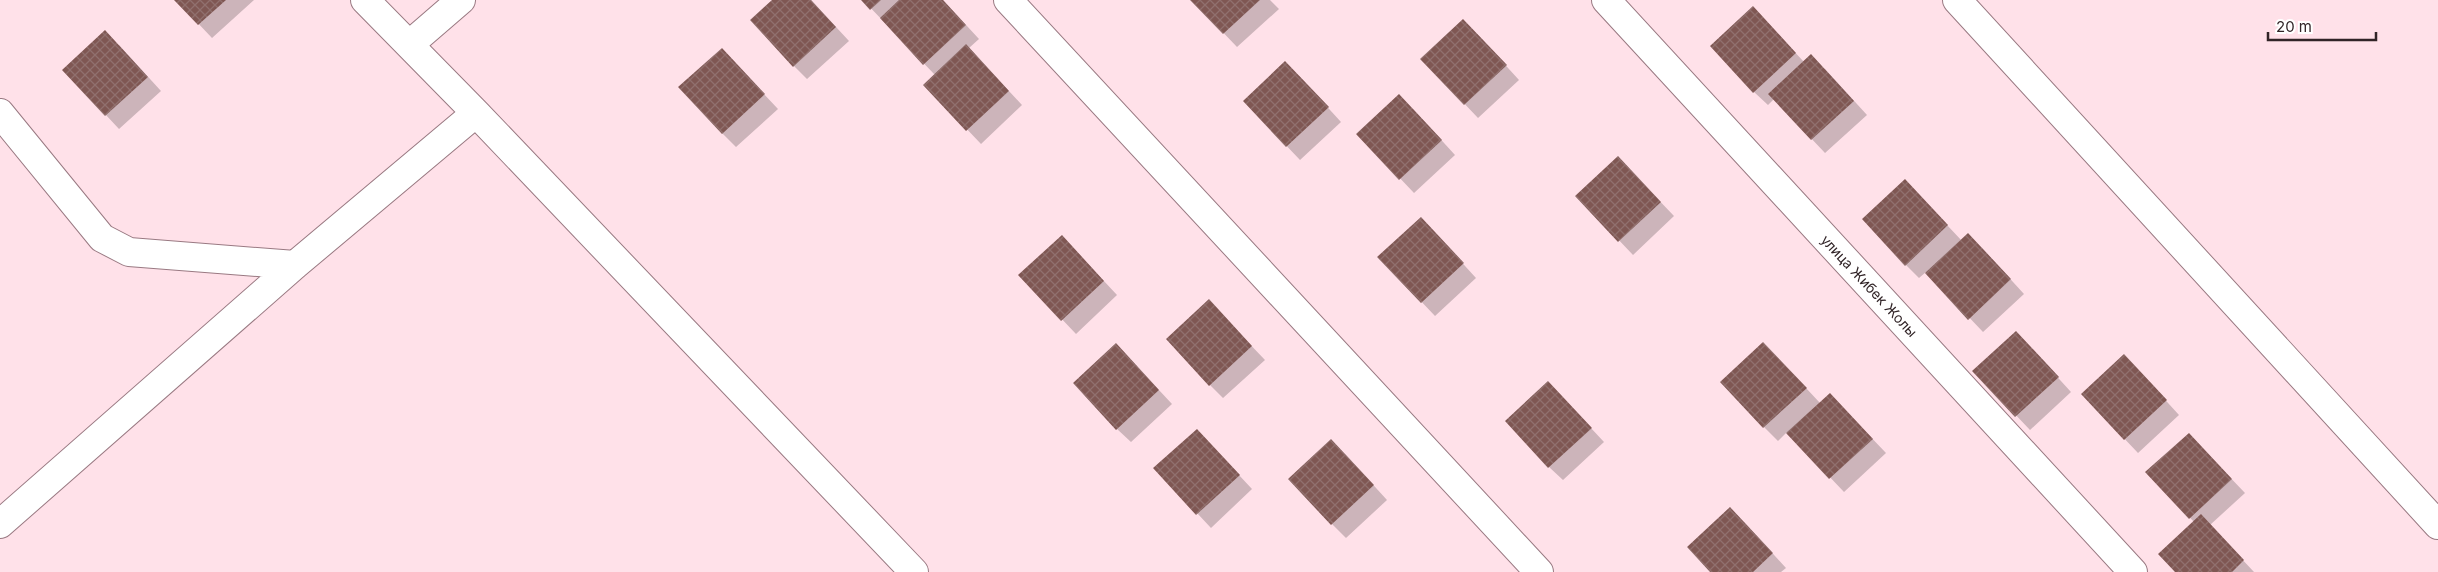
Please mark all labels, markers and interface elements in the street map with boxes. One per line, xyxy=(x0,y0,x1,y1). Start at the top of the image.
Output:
scale bar xyxy=(2268,10,2376,42)
text: 20 m xyxy=(2276,17,2312,36)
street label: улица Жибек Жолы xyxy=(1818,231,1921,340)

